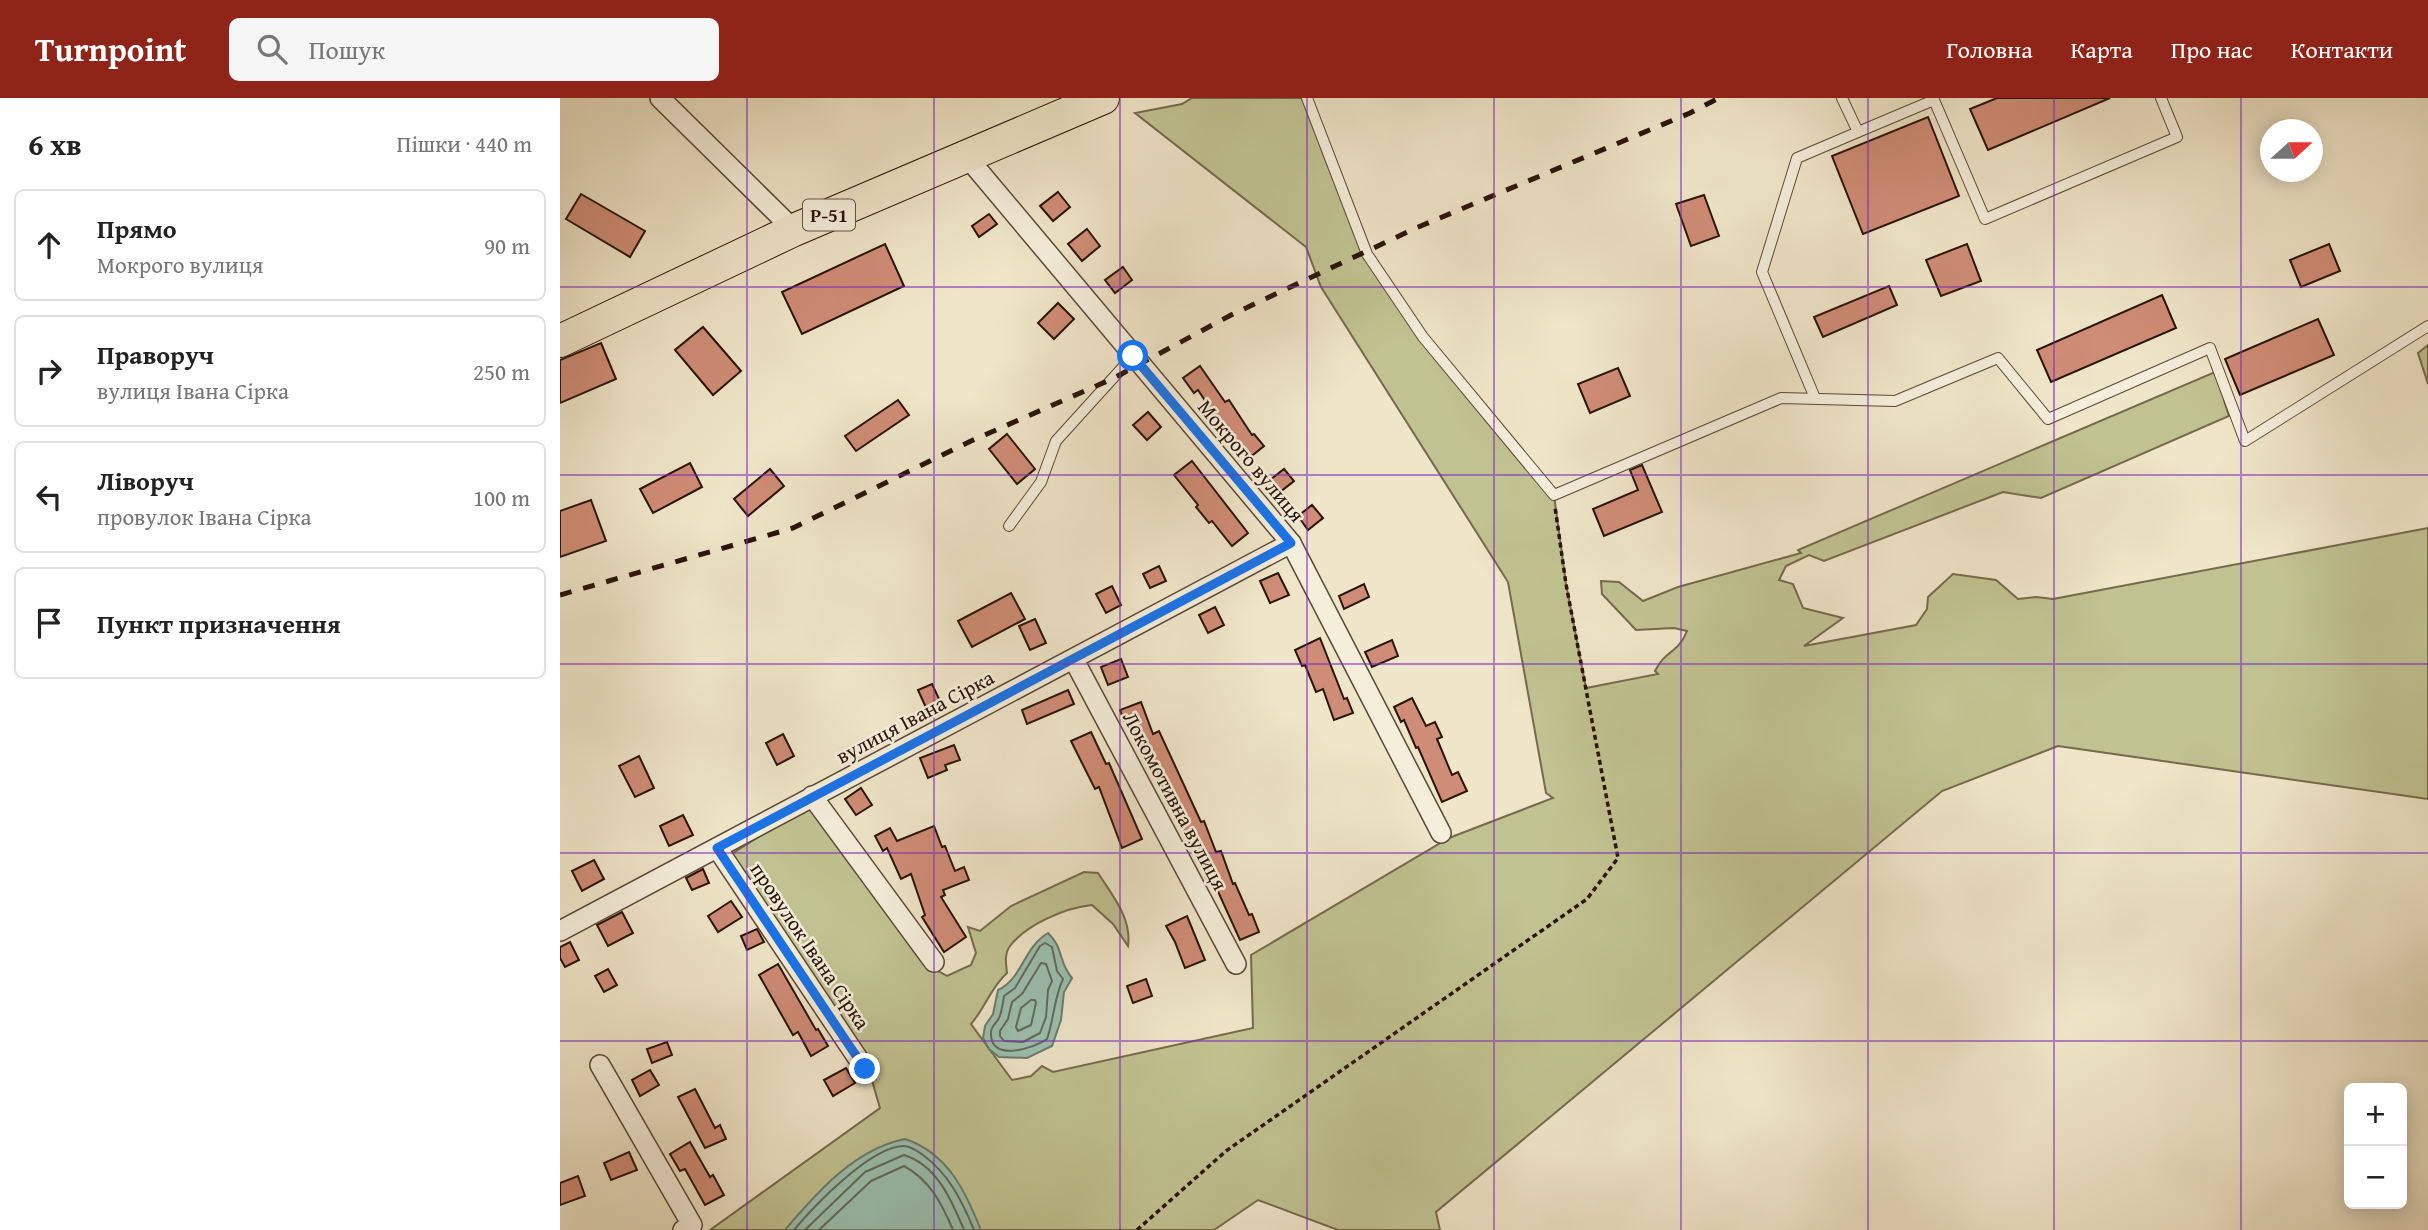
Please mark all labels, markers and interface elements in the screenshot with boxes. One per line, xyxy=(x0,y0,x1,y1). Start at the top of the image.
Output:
search box xyxy=(229,18,719,81)
text: Turnpoint xyxy=(35,25,187,73)
icon: search xyxy=(253,30,291,68)
text: Пошук xyxy=(309,30,385,69)
text: Головна xyxy=(1946,32,2033,67)
text: Карта xyxy=(2071,32,2133,67)
text: Про нас xyxy=(2171,32,2253,67)
text: Контакти xyxy=(2291,32,2393,67)
north arrow xyxy=(2260,119,2323,182)
text: 6 хв xyxy=(28,122,82,166)
text: Пішки · 440 m xyxy=(397,127,532,160)
road number: Р-51 xyxy=(803,200,855,230)
text: Прямо xyxy=(97,209,177,248)
icon: ahead xyxy=(30,226,68,264)
text: 90 m xyxy=(484,229,530,262)
text: Мокрого вулиця xyxy=(97,248,264,281)
text: Праворуч xyxy=(97,335,214,374)
route start xyxy=(1117,340,1148,371)
icon: right xyxy=(30,352,68,390)
text: 250 m xyxy=(473,355,530,388)
text: вулиця Івана Сірка xyxy=(97,374,289,407)
street label: Мокрого вулиця xyxy=(1191,392,1312,529)
text: Ліворуч xyxy=(97,461,194,500)
icon: left xyxy=(30,478,68,516)
text: 100 m xyxy=(473,481,530,514)
text: провулок Івана Сірка xyxy=(97,500,312,533)
icon: arrive xyxy=(30,604,68,642)
text: Пункт призначення xyxy=(97,604,341,643)
street label: вулиця Івана Сірка xyxy=(830,662,999,771)
street label: Локомотивна вулиця xyxy=(1115,706,1236,896)
street label: провулок Івана Сірка xyxy=(743,856,878,1036)
route end xyxy=(849,1053,880,1084)
map controls xyxy=(2344,1083,2407,1209)
button: + xyxy=(2344,1083,2407,1146)
button: − xyxy=(2344,1146,2407,1209)

